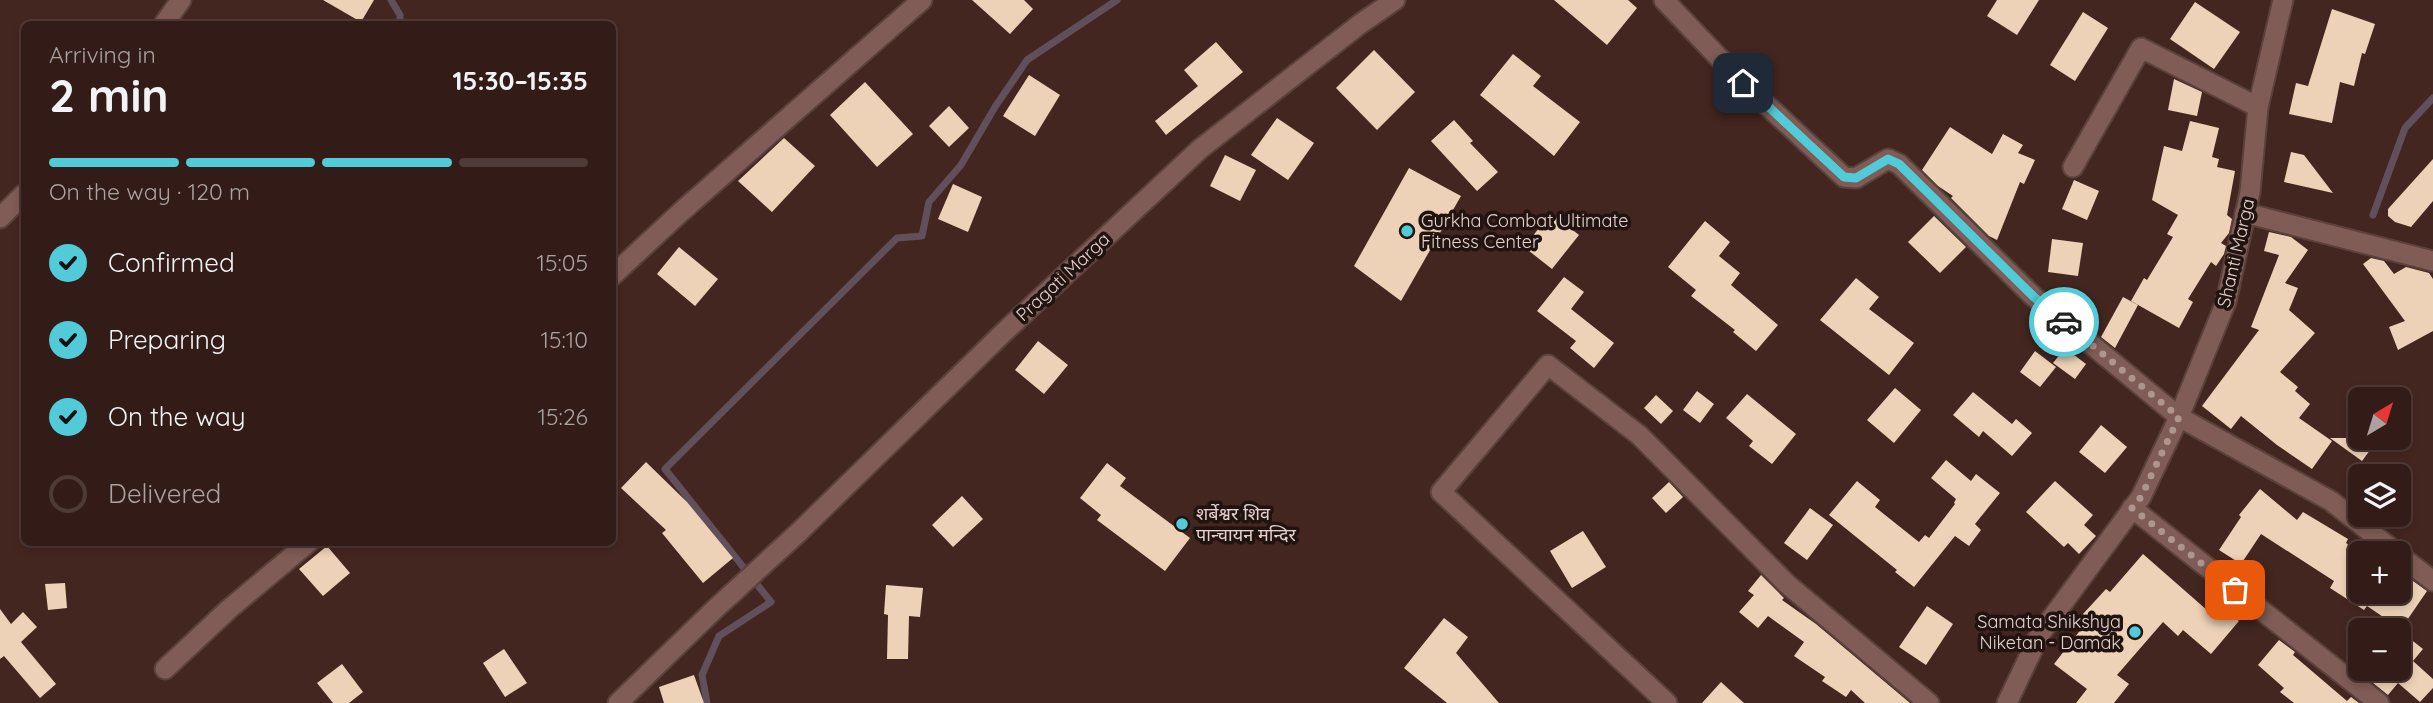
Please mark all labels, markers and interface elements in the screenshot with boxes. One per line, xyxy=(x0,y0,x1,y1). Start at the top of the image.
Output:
text: Arriving in xyxy=(49,40,156,69)
pin xyxy=(1713,53,1773,113)
text: 15:30–15:35 xyxy=(452,64,588,97)
icon: home xyxy=(1724,64,1762,102)
text: 2 min xyxy=(49,66,169,124)
text: On the way · 120 m xyxy=(49,177,250,206)
street label: Shanti Marga xyxy=(2212,196,2259,310)
place label: Gurkha Combat Ultimate Fitness Center xyxy=(1421,209,1629,253)
marker: Gurkha Combat Ultimate Fitness Center xyxy=(1399,223,1415,239)
street label: Pragati Marga xyxy=(1011,227,1114,326)
icon: check xyxy=(49,244,87,282)
text: Confirmed xyxy=(108,246,235,279)
text: 15:05 xyxy=(536,248,588,277)
courier xyxy=(2029,287,2099,357)
icon: car xyxy=(2045,303,2083,341)
icon: check xyxy=(49,321,87,359)
text: Preparing xyxy=(108,323,226,356)
text: 15:10 xyxy=(540,325,588,354)
north arrow xyxy=(2348,387,2412,450)
map controls xyxy=(2348,387,2411,681)
icon: check xyxy=(49,398,87,436)
text: On the way xyxy=(108,400,246,433)
text: 15:26 xyxy=(538,402,588,431)
button: layers xyxy=(2348,464,2411,527)
text: Delivered xyxy=(108,477,221,510)
place label: शर्बेश्वर शिव पान्चायन मन्दिर xyxy=(1196,502,1297,546)
marker: शर्बेश्वर शिव पान्चायन मन्दिर xyxy=(1174,516,1190,532)
button: + xyxy=(2348,541,2411,604)
pin xyxy=(2205,560,2265,620)
icon: bag xyxy=(2216,571,2254,609)
place label: Samata Shikshya Niketan - Damak xyxy=(1977,610,2121,654)
button: − xyxy=(2348,618,2411,681)
marker: Samata Shikshya Niketan - Damak xyxy=(2127,624,2143,640)

